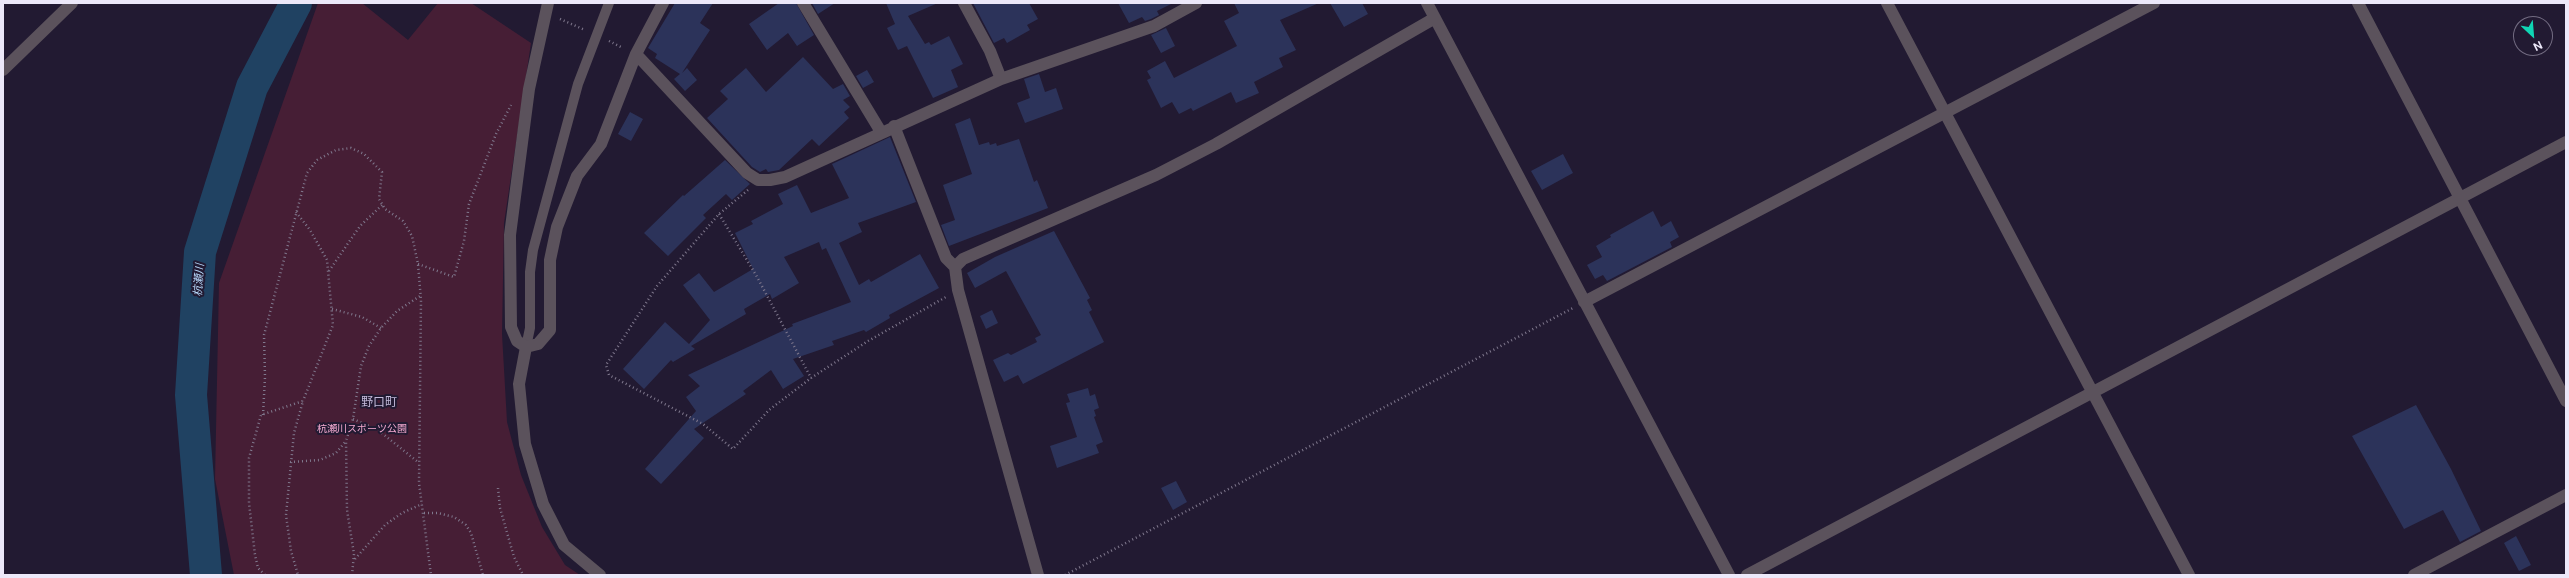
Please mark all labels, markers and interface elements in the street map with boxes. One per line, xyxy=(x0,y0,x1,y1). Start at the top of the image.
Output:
north arrow xyxy=(2513,16,2553,56)
text: N xyxy=(2531,39,2544,53)
water label: 杭瀬川 xyxy=(191,263,207,297)
district label: 野口町 xyxy=(361,395,397,409)
park label: 杭瀬川スポーツ公園 xyxy=(317,423,407,435)

